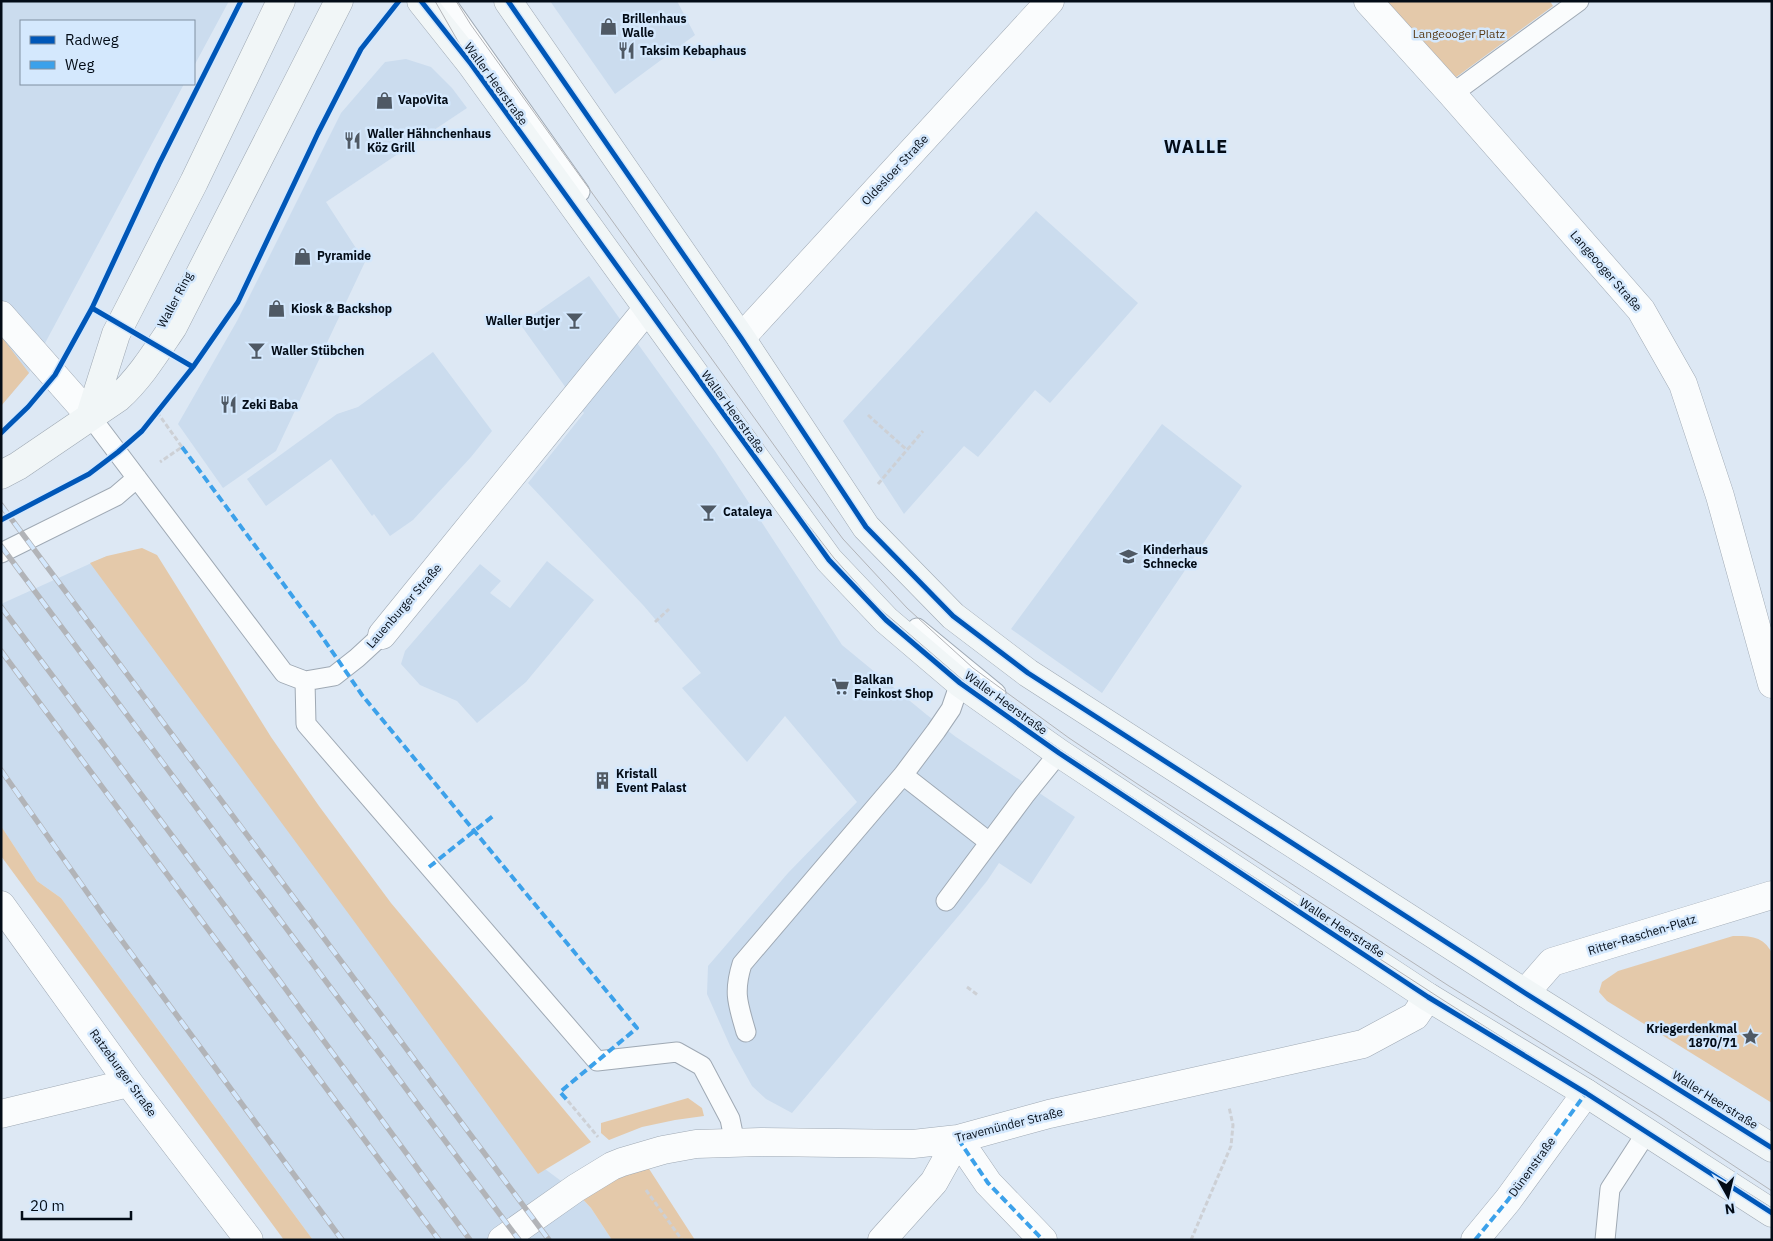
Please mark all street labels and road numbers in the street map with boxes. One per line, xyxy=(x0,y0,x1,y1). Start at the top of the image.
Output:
street label: Waller Heerstraße xyxy=(461,40,532,128)
street label: Oldesloer Straße xyxy=(858,131,931,208)
street label: Langeooger Straße xyxy=(1567,227,1646,314)
street label: Waller Ring xyxy=(154,269,196,330)
street label: Waller Heerstraße xyxy=(698,368,769,456)
street label: Lauenburger Straße xyxy=(363,560,445,651)
street label: Waller Heerstraße xyxy=(962,668,1051,738)
street label: Waller Heerstraße xyxy=(1297,895,1388,961)
street label: Ritter-Raschen-Platz xyxy=(1586,911,1698,958)
street label: Ratzeburger Straße xyxy=(87,1026,160,1120)
street label: Waller Heerstraße xyxy=(1670,1067,1761,1132)
street label: Travemünder Straße xyxy=(953,1104,1065,1145)
street label: Dünenstraße xyxy=(1505,1134,1559,1199)

